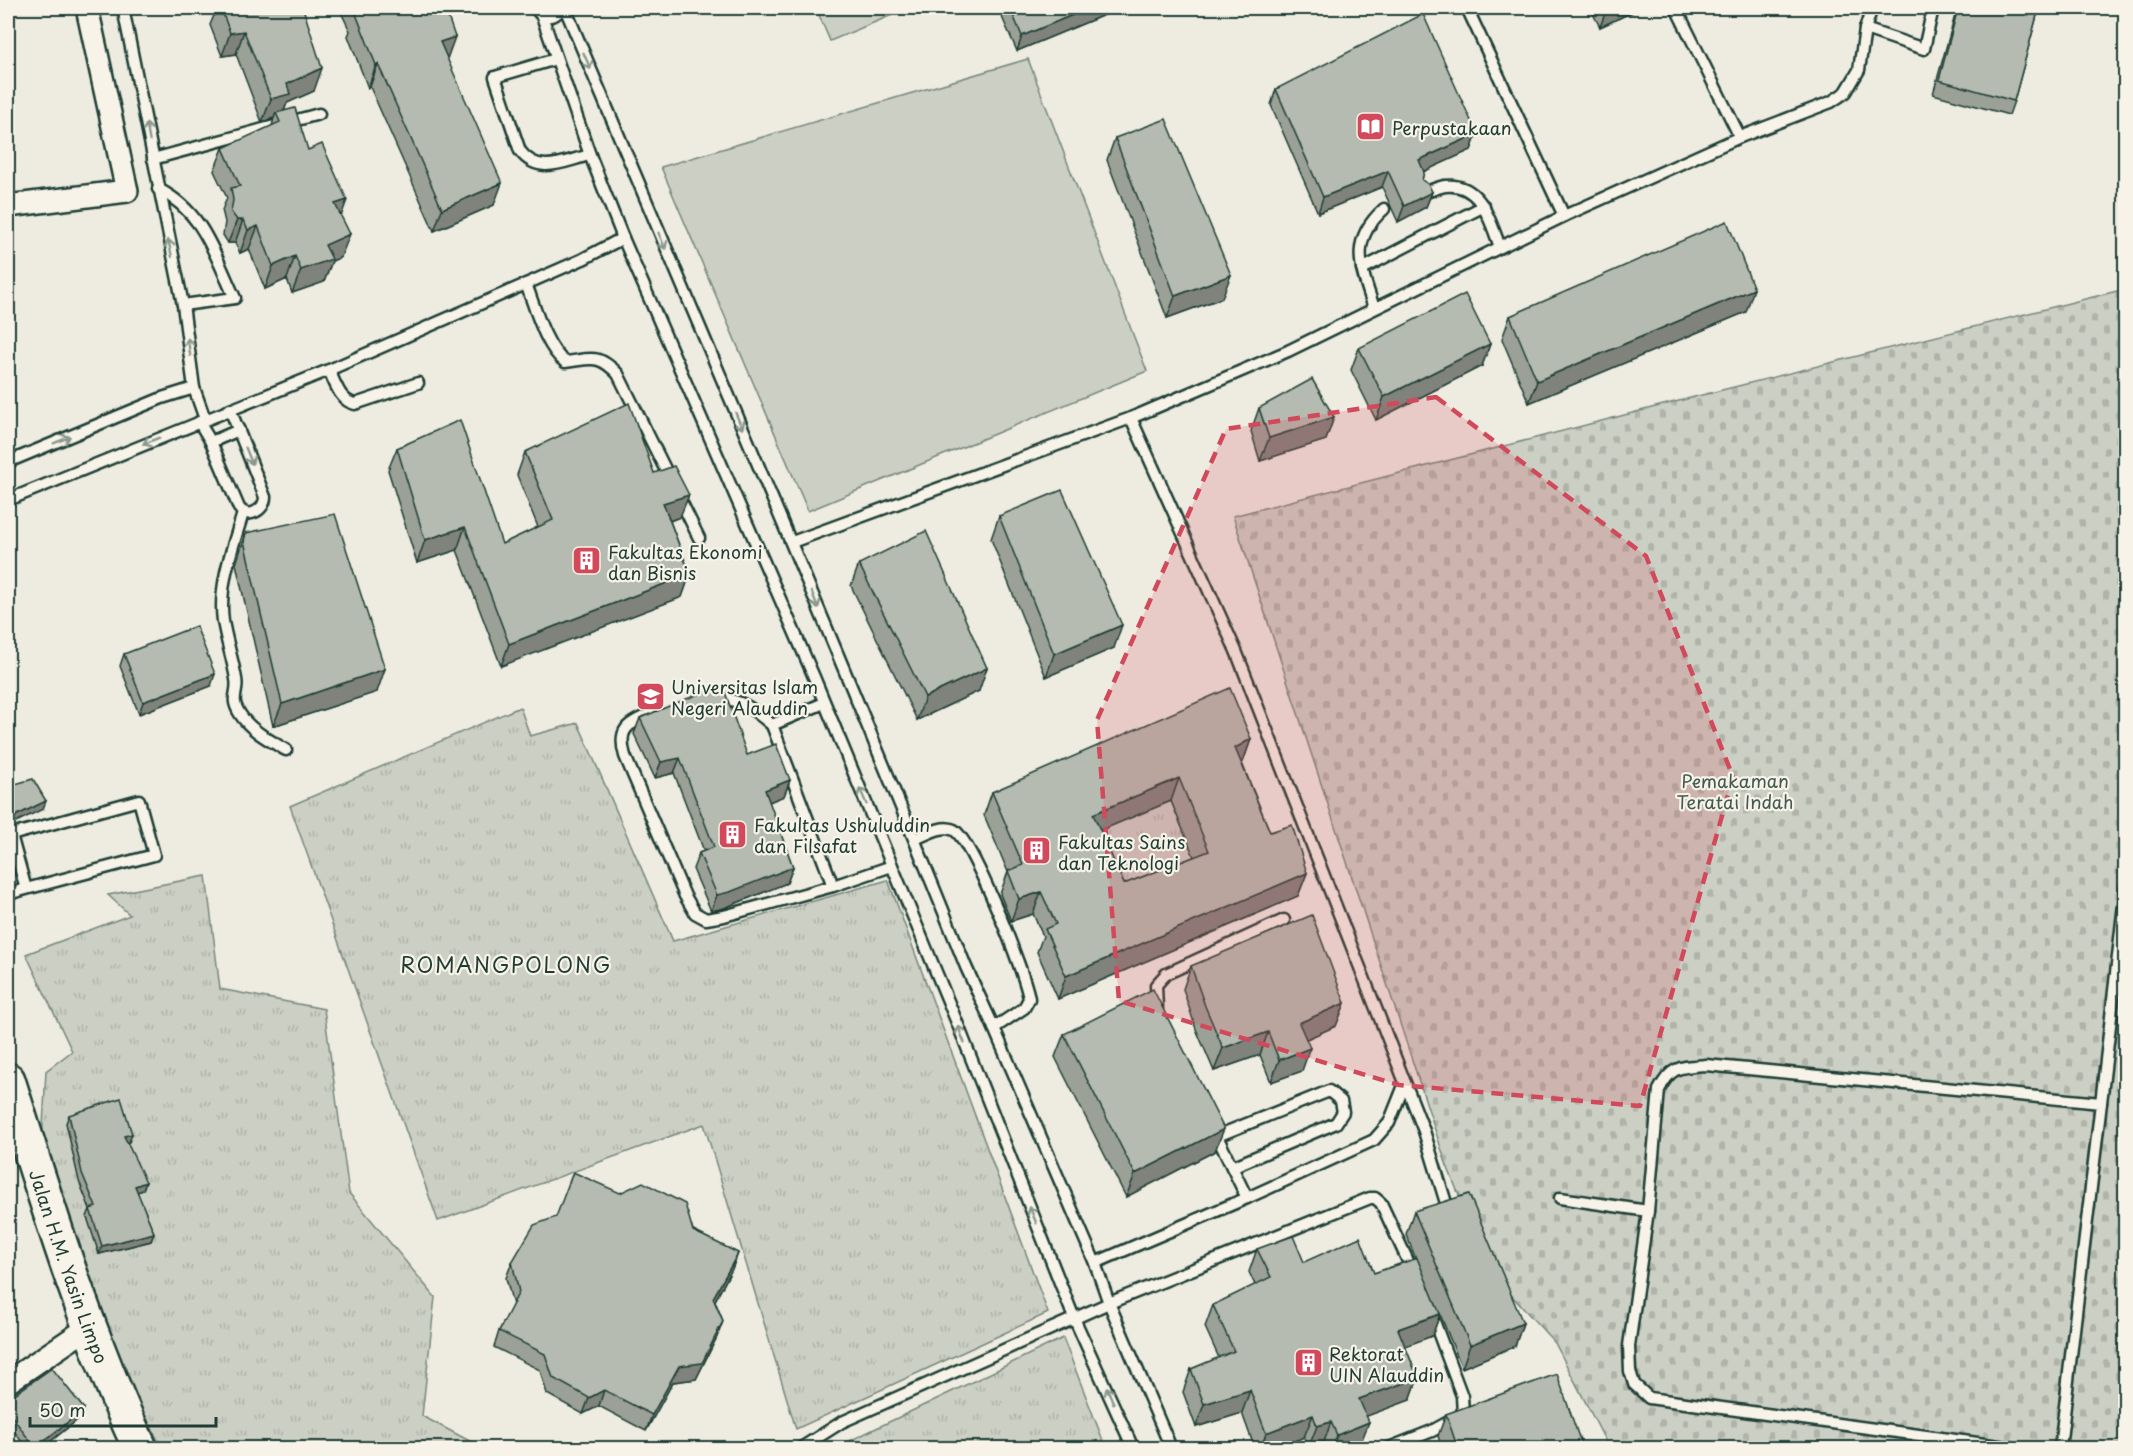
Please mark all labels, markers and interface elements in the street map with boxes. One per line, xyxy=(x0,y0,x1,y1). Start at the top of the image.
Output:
one-way arrow xyxy=(582,52,593,70)
library icon: Perpustakaan xyxy=(1355,111,1387,143)
place label: Perpustakaan xyxy=(1392,114,1512,141)
one-way arrow xyxy=(142,122,153,142)
one-way arrow xyxy=(657,232,669,250)
one-way arrow xyxy=(164,238,176,257)
one-way arrow xyxy=(183,337,194,357)
one-way arrow xyxy=(734,411,745,429)
one-way arrow xyxy=(52,434,70,445)
one-way arrow xyxy=(142,436,161,447)
one-way arrow xyxy=(244,446,255,465)
place label: Fakultas Ekonomi dan Bisnis xyxy=(608,538,763,586)
building icon: Fakultas Ekonomi dan Bisnis xyxy=(571,545,603,577)
one-way arrow xyxy=(810,590,821,609)
place label: Universitas Islam Negeri Alauddin xyxy=(671,673,818,721)
school or university icon: Universitas Islam Negeri Alauddin xyxy=(634,680,666,712)
park label: Pemakaman Teratai Indah xyxy=(1677,767,1793,815)
one-way arrow xyxy=(857,787,868,806)
place label: Fakultas Ushuluddin dan Filsafat xyxy=(754,811,930,859)
building icon: Fakultas Ushuluddin dan Filsafat xyxy=(717,818,749,850)
place label: Fakultas Sains dan Teknologi xyxy=(1058,828,1186,876)
building icon: Fakultas Sains dan Teknologi xyxy=(1021,835,1053,867)
district label: ROMANGPOLONG xyxy=(400,948,612,980)
one-way arrow xyxy=(955,1025,966,1044)
street label: Jalan H.M. Yasin Limpo xyxy=(23,1166,116,1367)
one-way arrow xyxy=(1027,1207,1038,1225)
place label: Rektorat UIN Alauddin xyxy=(1329,1340,1444,1388)
building icon: Rektorat UIN Alauddin xyxy=(1292,1347,1324,1379)
one-way arrow xyxy=(1103,1386,1115,1404)
scale bar xyxy=(30,1390,216,1428)
text: 50 m xyxy=(39,1396,86,1423)

